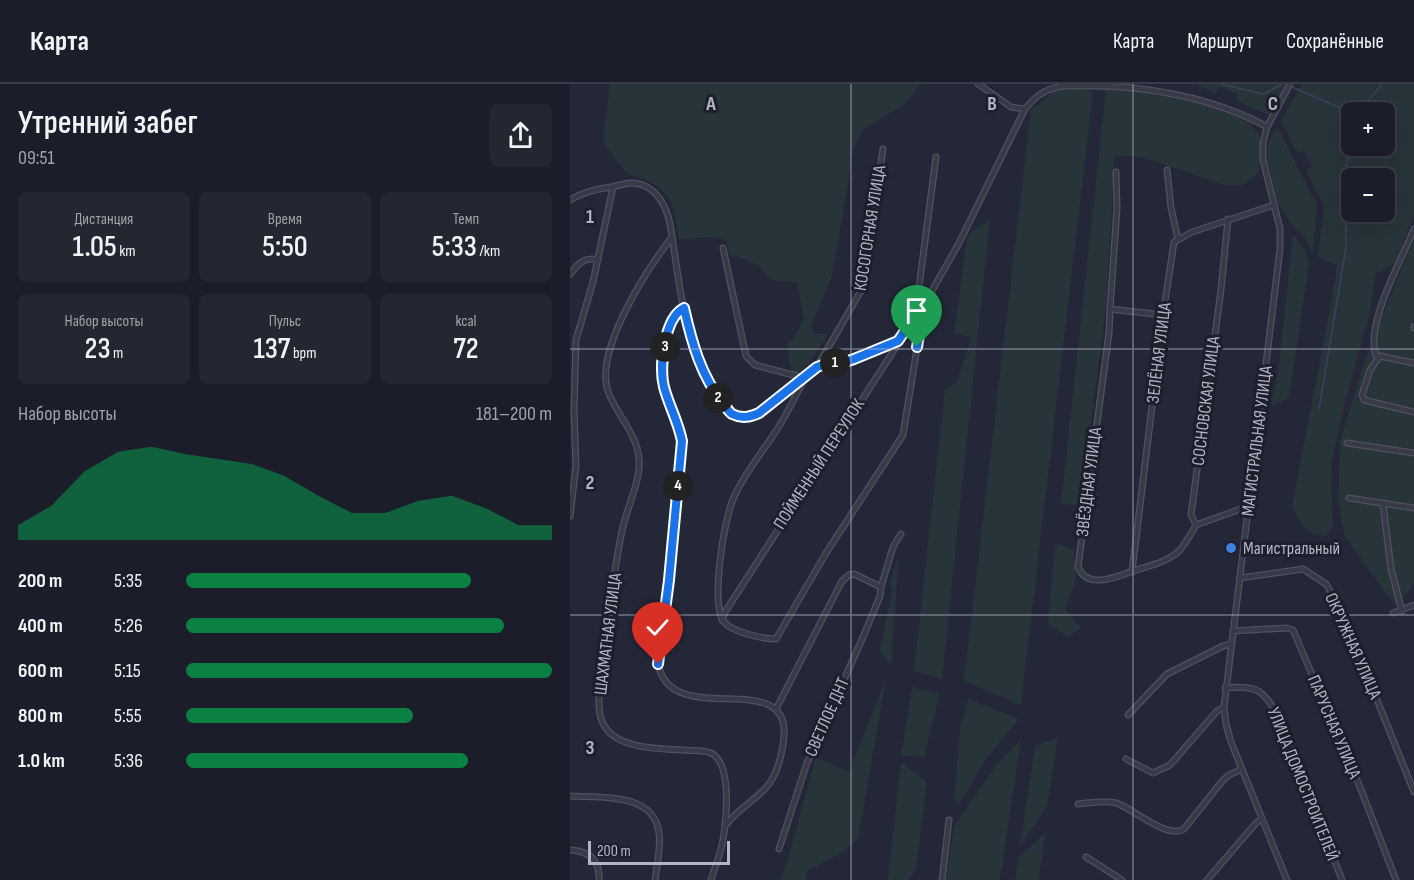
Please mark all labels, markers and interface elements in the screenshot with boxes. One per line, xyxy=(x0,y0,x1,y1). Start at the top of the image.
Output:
text: Карта xyxy=(30,25,89,58)
text: Карта xyxy=(1113,29,1154,54)
text: Маршрут xyxy=(1187,29,1253,54)
text: Сохранённые xyxy=(1286,29,1384,54)
text: A xyxy=(705,92,716,116)
text: B xyxy=(987,92,997,116)
text: C xyxy=(1268,92,1278,116)
map controls xyxy=(1341,102,1395,222)
button: + xyxy=(1341,102,1395,156)
text: Утренний забег xyxy=(18,103,198,143)
button: share xyxy=(489,104,552,167)
text: 09:51 xyxy=(18,146,55,170)
street label: КОСОГОРНАЯ УЛИЦА xyxy=(850,164,890,292)
button: − xyxy=(1341,168,1395,222)
text: 1 xyxy=(586,205,594,229)
text: Дистанция xyxy=(75,210,133,229)
text: Время xyxy=(268,210,302,229)
text: Темп xyxy=(453,210,479,229)
text: 1.05 xyxy=(72,229,117,265)
text: 5:50 xyxy=(262,229,308,265)
text: 5:33 xyxy=(432,229,477,265)
text: km xyxy=(117,242,136,261)
text: /km xyxy=(477,242,500,261)
pin xyxy=(891,285,942,347)
icon: arrive xyxy=(900,294,933,327)
street label: ЗЕЛЁНАЯ УЛИЦА xyxy=(1142,301,1176,405)
text: Набор высоты xyxy=(65,312,143,331)
text: Пульс xyxy=(269,312,301,331)
text: kcal xyxy=(455,312,477,331)
text: 23 xyxy=(85,331,111,367)
text: 137 xyxy=(253,331,290,367)
text: 72 xyxy=(453,331,479,367)
pin: 3 xyxy=(650,332,680,362)
street label: СОСНОВСКАЯ УЛИЦА xyxy=(1188,335,1224,467)
text: 3 xyxy=(661,337,669,356)
text: m xyxy=(111,344,123,363)
text: bpm xyxy=(290,344,317,363)
pin: 1 xyxy=(820,348,850,378)
text: 1 xyxy=(832,353,838,372)
street label: МАГИСТРАЛЬНАЯ УЛИЦА xyxy=(1237,364,1277,517)
pin: 2 xyxy=(703,383,733,413)
text: 2 xyxy=(714,388,722,407)
street label: ПОЙМЕННЫЙ ПЕРЕУЛОК xyxy=(769,394,869,533)
text: Набор высоты xyxy=(18,402,117,426)
text: 181–200 m xyxy=(476,402,552,426)
street label: ЗВЁЗДНАЯ УЛИЦА xyxy=(1072,426,1106,538)
text: 2 xyxy=(586,471,594,495)
pin: 4 xyxy=(663,471,693,501)
text: 4 xyxy=(674,476,682,495)
place label: Магистральный xyxy=(1243,538,1340,559)
marker: Магистральный xyxy=(1224,541,1238,555)
text: 200 m xyxy=(18,569,62,593)
text: 5:35 xyxy=(114,569,142,593)
street label: ШАХМАТНАЯ УЛИЦА xyxy=(590,572,626,696)
street label: ОКРУЖНАЯ УЛИЦА xyxy=(1320,590,1386,702)
pin xyxy=(632,602,683,664)
icon: check xyxy=(641,611,674,644)
text: 400 m xyxy=(18,614,63,638)
text: 5:26 xyxy=(114,614,143,638)
text: 600 m xyxy=(18,659,63,683)
text: 5:15 xyxy=(114,659,141,683)
street label: ПАРУСНАЯ УЛИЦА xyxy=(1303,672,1365,782)
street label: СВЕТЛОЕ ДНТ xyxy=(800,674,854,760)
text: 800 m xyxy=(18,704,63,728)
text: 5:55 xyxy=(114,704,142,728)
street label: УЛИЦА ДОМОСТРОИТЕЛЕЙ xyxy=(1263,704,1343,864)
text: 3 xyxy=(586,736,595,760)
text: 1.0 km xyxy=(18,749,65,773)
text: 5:36 xyxy=(114,749,143,773)
scale bar xyxy=(588,838,730,866)
text: 200 m xyxy=(597,842,631,861)

